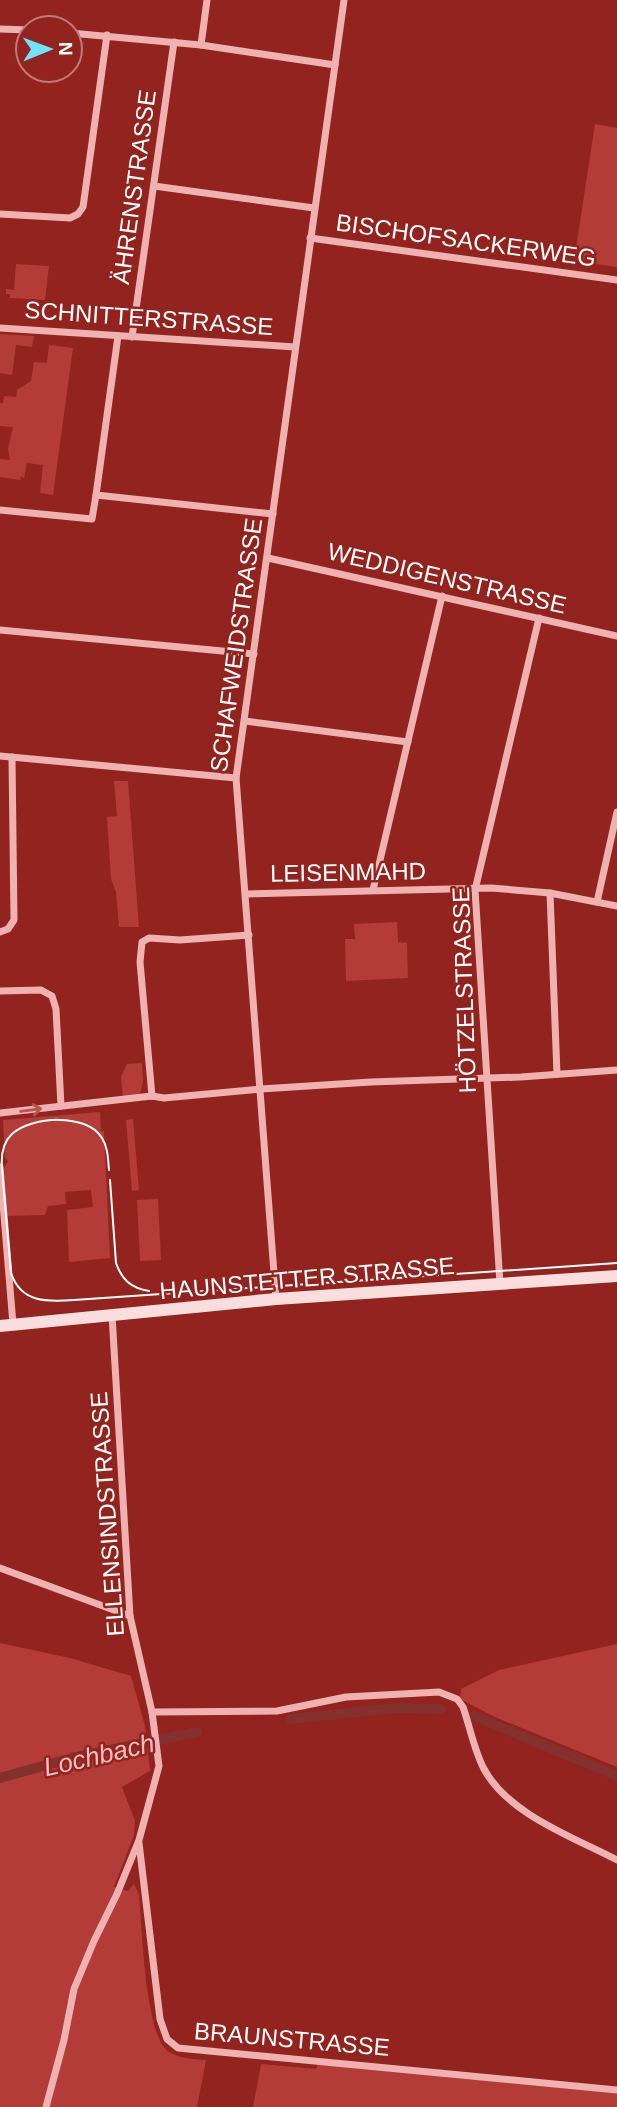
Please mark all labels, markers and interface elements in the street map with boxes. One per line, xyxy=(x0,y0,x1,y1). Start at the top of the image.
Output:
north arrow xyxy=(14,14,84,84)
text: N xyxy=(55,42,76,56)
street label: ÄHRENSTRASSE xyxy=(107,88,161,286)
street label: BISCHOFSACKERWEG xyxy=(334,208,598,272)
street label: SCHNITTERSTRASSE xyxy=(24,296,274,340)
street label: SCHAFWEIDSTRASSE xyxy=(205,516,267,774)
street label: WEDDIGENSTRASSE xyxy=(325,537,569,619)
street label: LEISENMAHD xyxy=(270,857,426,887)
street label: HÖTZELSTRASSE xyxy=(447,886,481,1094)
one-way arrow xyxy=(19,1103,42,1116)
street label: HAUNSTETTER STRASSE xyxy=(158,1252,456,1304)
street label: ELLENSINDSTRASSE xyxy=(85,1391,129,1637)
water label: Lochbach xyxy=(41,1728,157,1782)
street label: BRAUNSTRASSE xyxy=(193,2017,391,2061)

